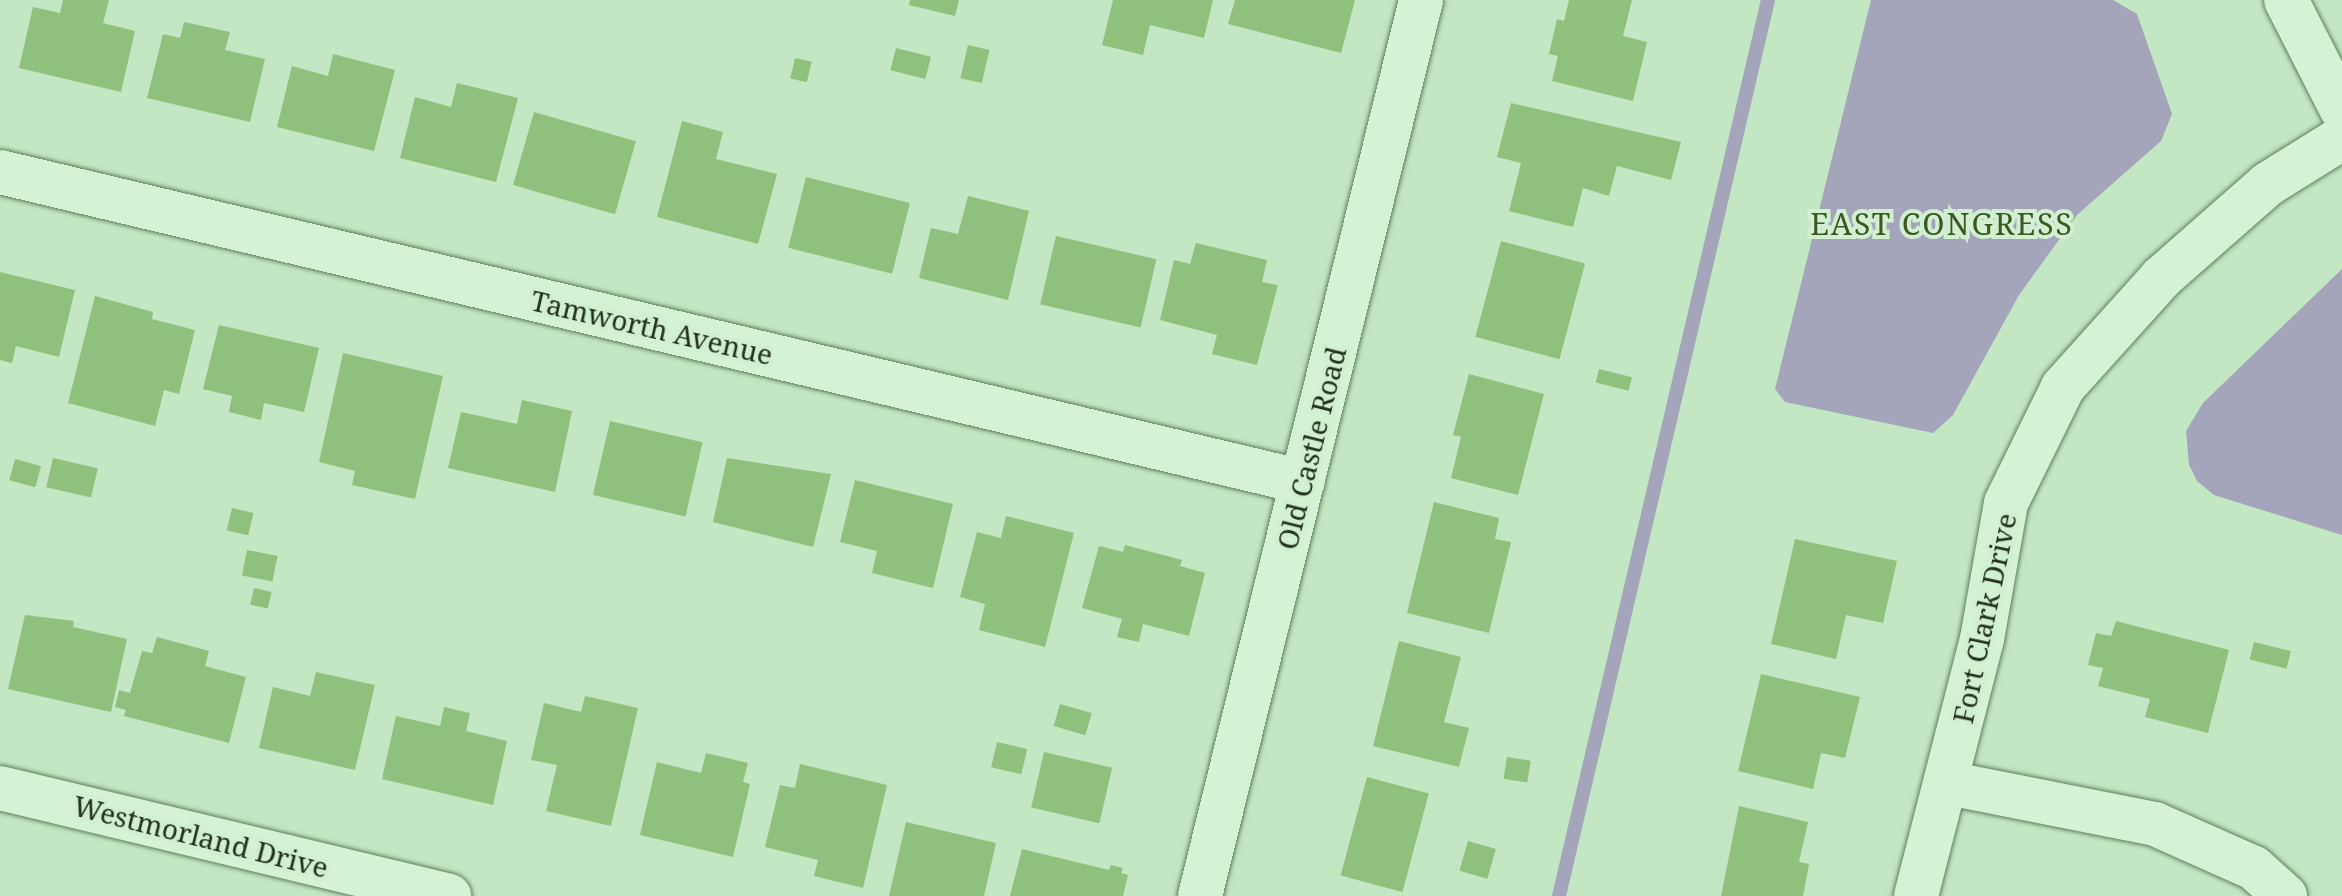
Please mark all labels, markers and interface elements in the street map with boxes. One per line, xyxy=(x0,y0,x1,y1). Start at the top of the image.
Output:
district label: EAST CONGRESS xyxy=(1810,206,2074,242)
street label: Tamworth Avenue xyxy=(528,283,776,371)
street label: Old Castle Road xyxy=(1270,343,1352,553)
street label: Fort Clark Drive xyxy=(1945,510,2023,726)
street label: Westmorland Drive xyxy=(70,788,332,884)

